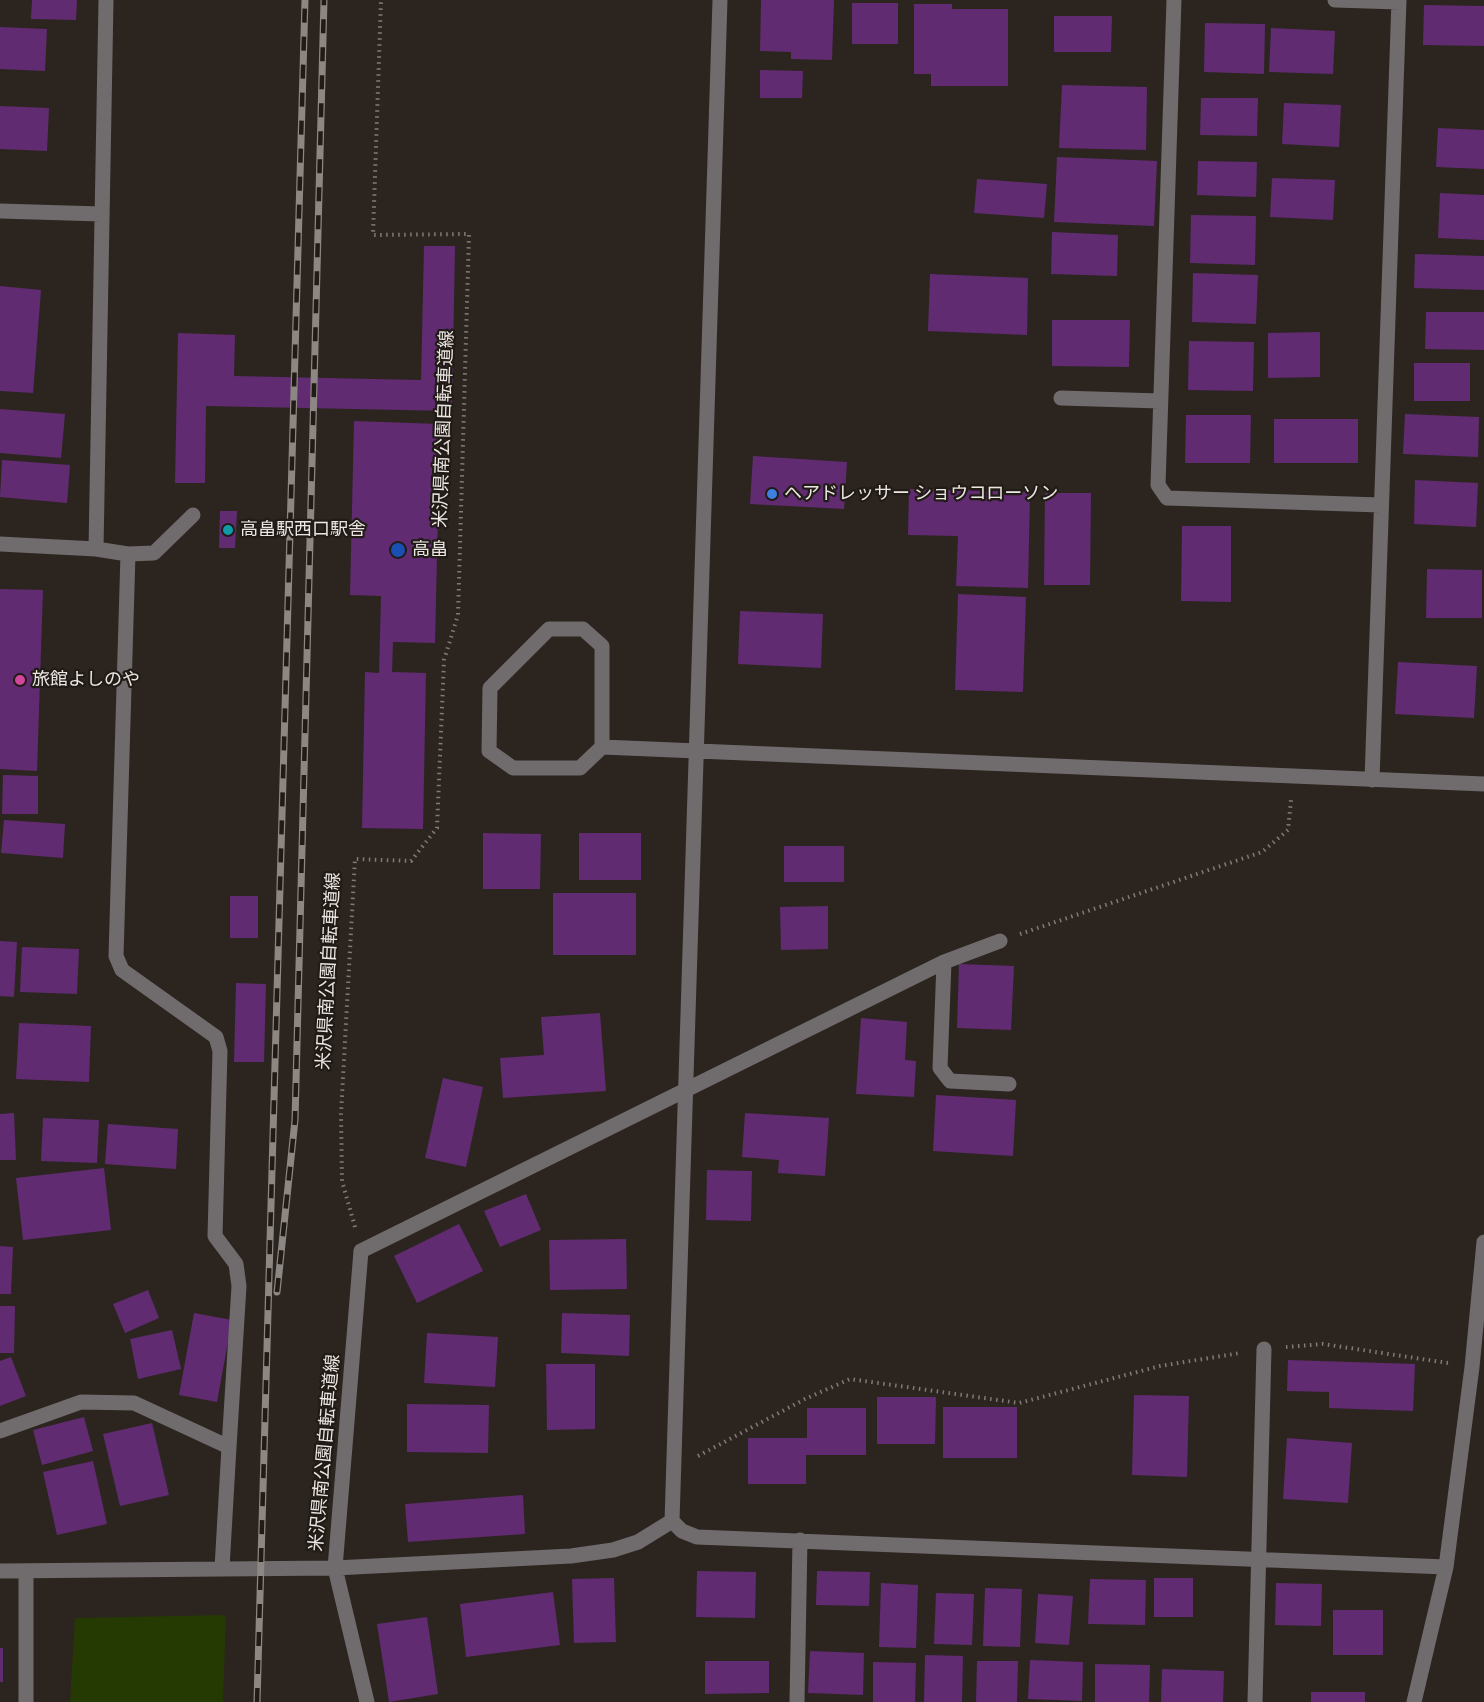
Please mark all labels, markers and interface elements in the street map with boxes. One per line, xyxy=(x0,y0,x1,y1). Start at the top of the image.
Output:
street label: 米沢県南公園自転車道線 xyxy=(430,330,458,528)
place label: ヘアドレッサー ショウコローソン xyxy=(784,483,1058,505)
marker: ヘアドレッサー ショウコローソン xyxy=(765,487,779,501)
place label: 高畠駅西口駅舎 xyxy=(240,519,366,541)
marker: 高畠駅西口駅舎 xyxy=(221,523,235,537)
place label: 高畠 xyxy=(412,539,448,561)
marker: 高畠 xyxy=(389,541,407,559)
place label: 旅館よしのや xyxy=(32,669,140,691)
marker: 旅館よしのや xyxy=(13,673,27,687)
street label: 米沢県南公園自転車道線 xyxy=(313,872,345,1070)
street label: 米沢県南公園自転車道線 xyxy=(306,1353,344,1553)

